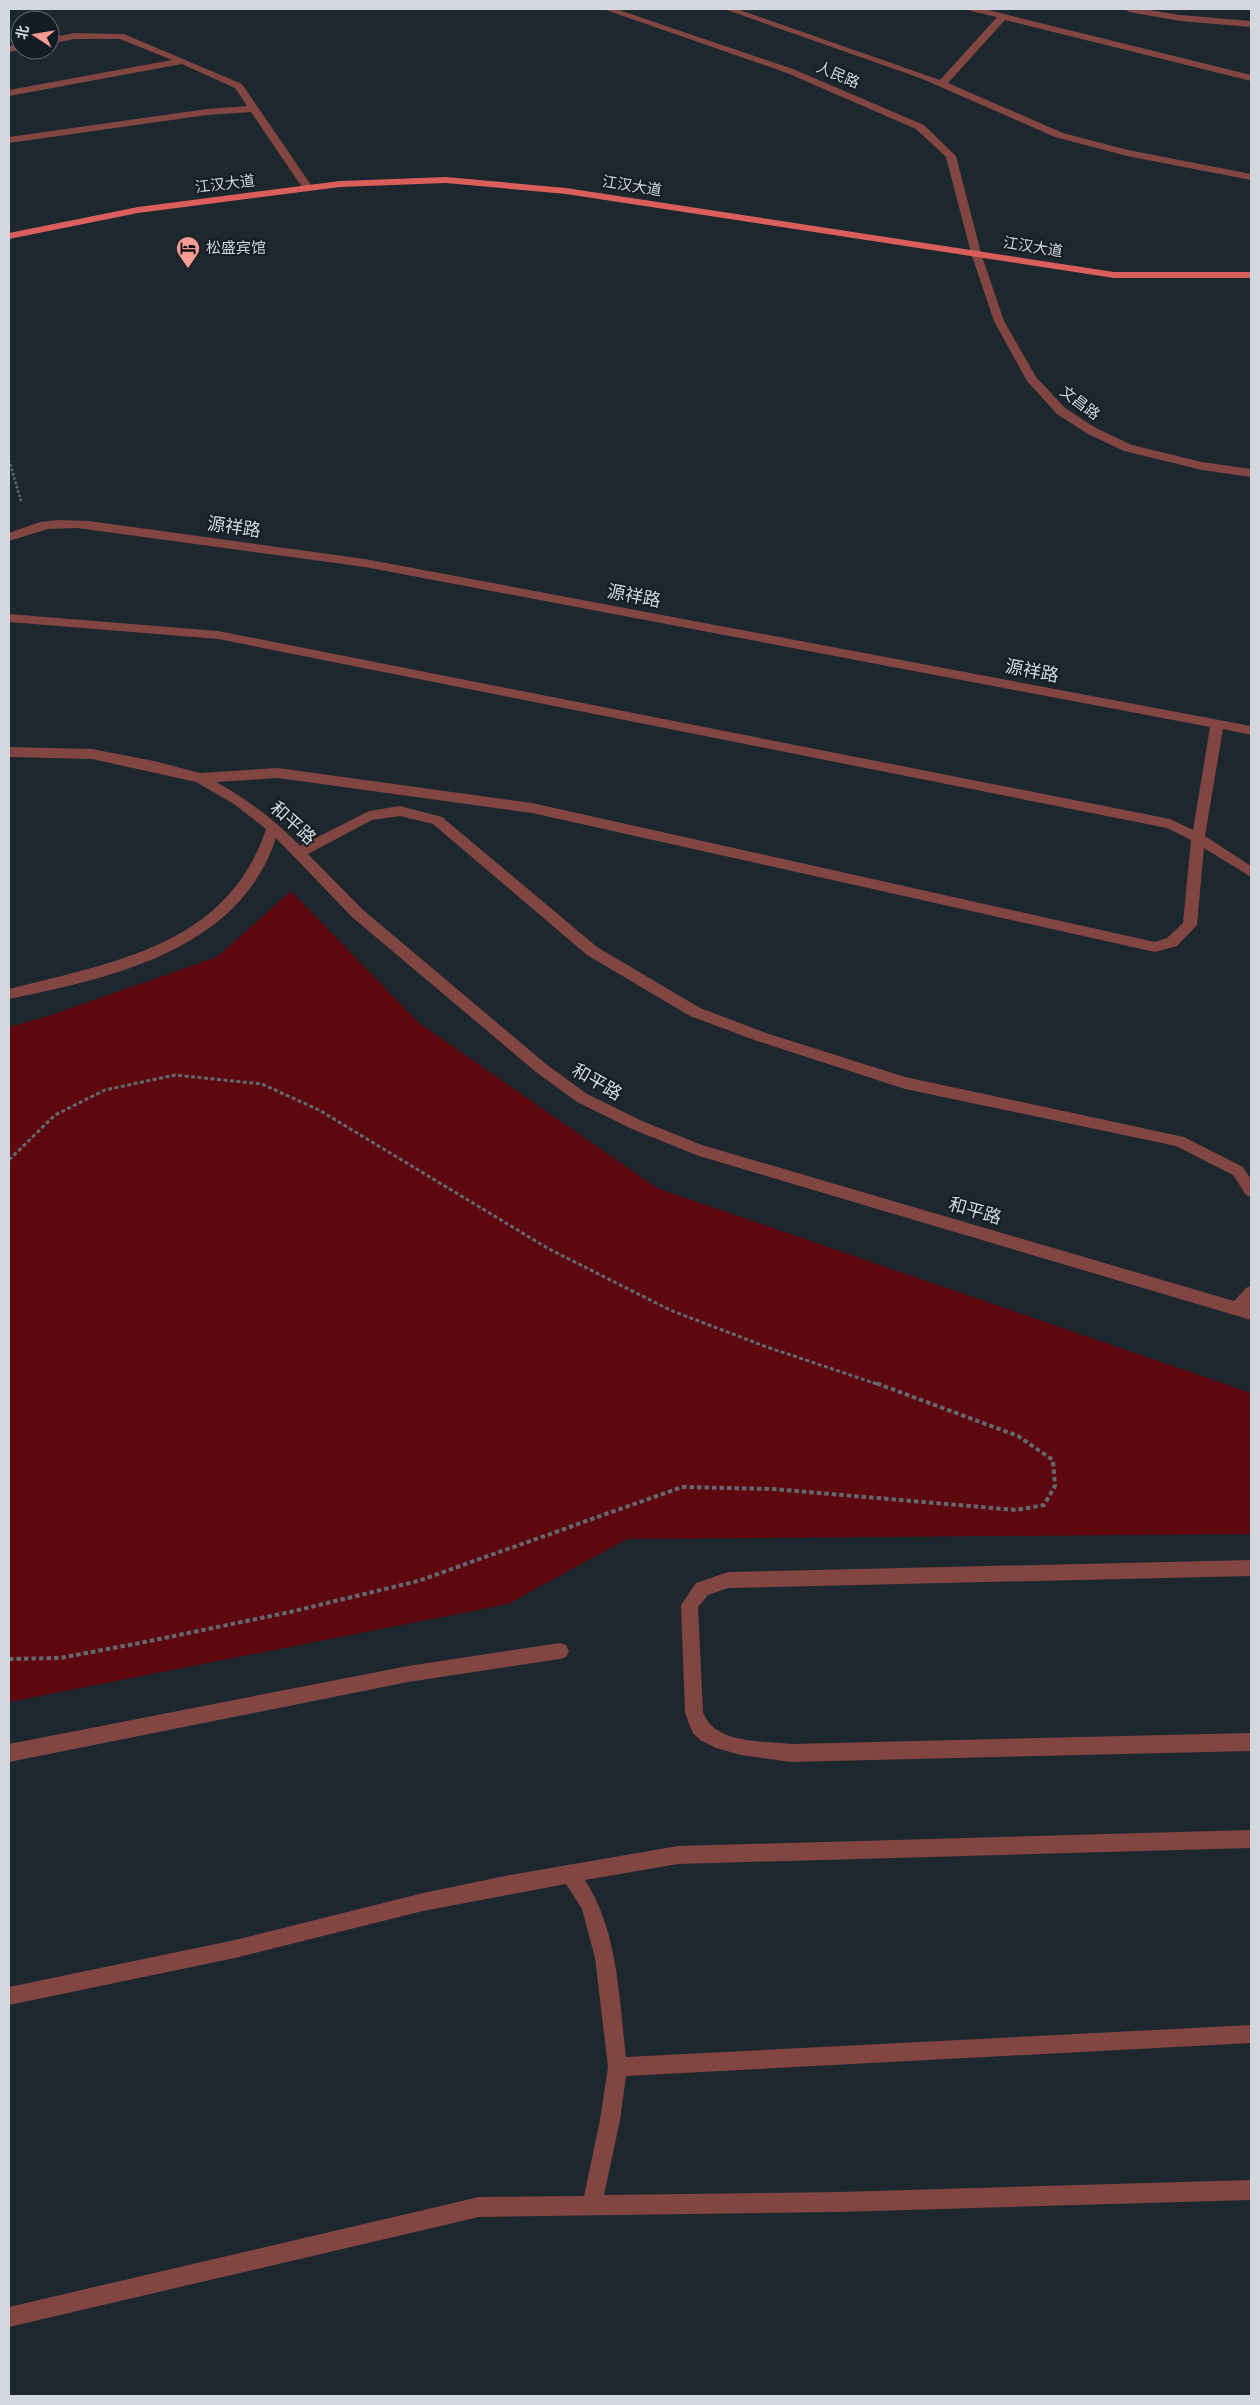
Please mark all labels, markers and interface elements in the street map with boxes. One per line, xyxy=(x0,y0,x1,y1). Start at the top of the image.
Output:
north arrow xyxy=(10,10,60,60)
text: 北 xyxy=(12,24,32,41)
street label: 人民路 xyxy=(814,57,863,92)
street label: 江汉大道 xyxy=(194,170,256,197)
street label: 江汉大道 xyxy=(601,171,663,200)
street label: 江汉大道 xyxy=(1002,232,1064,261)
hotel icon: 松盛宾馆 xyxy=(175,235,201,269)
place label: 松盛宾馆 xyxy=(206,238,266,257)
street label: 文昌路 xyxy=(1057,381,1104,424)
street label: 源祥路 xyxy=(206,512,262,541)
street label: 源祥路 xyxy=(606,580,663,611)
street label: 源祥路 xyxy=(1004,655,1061,686)
street label: 和平路 xyxy=(266,797,320,848)
street label: 和平路 xyxy=(569,1059,626,1104)
street label: 和平路 xyxy=(946,1193,1004,1228)

